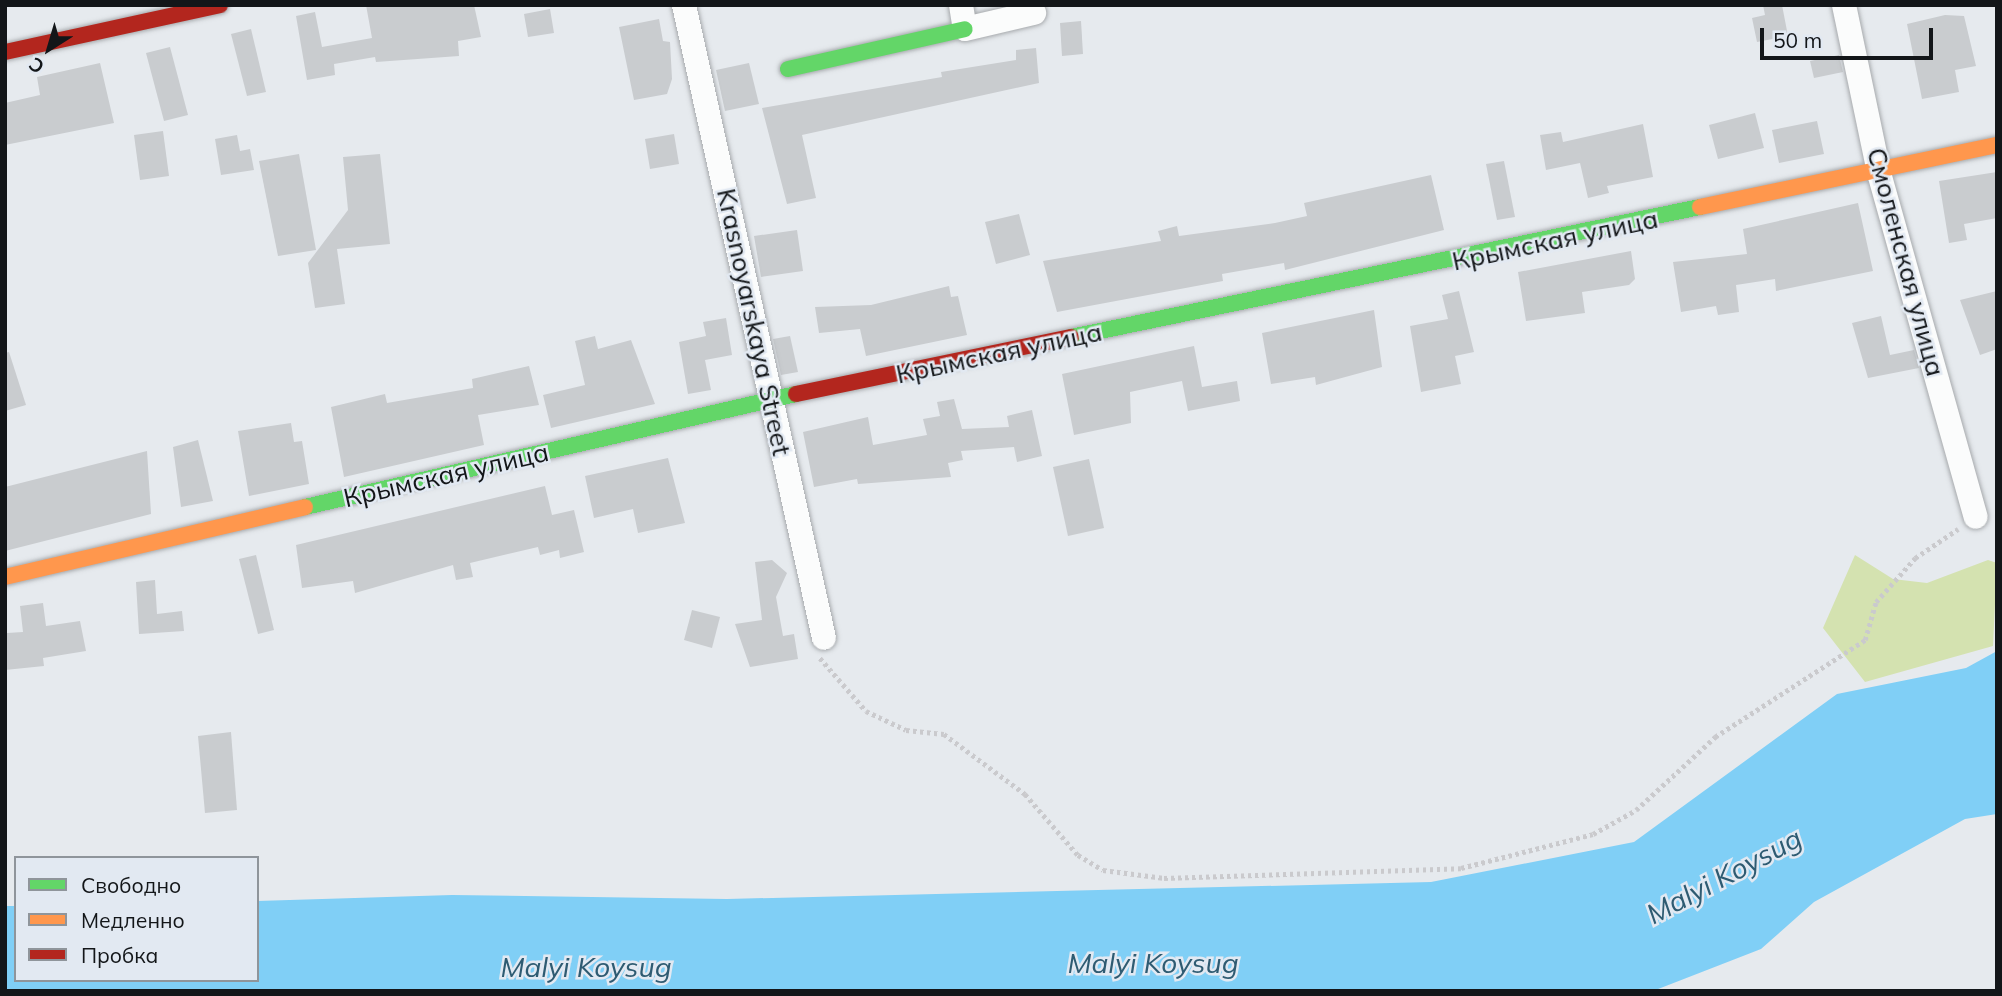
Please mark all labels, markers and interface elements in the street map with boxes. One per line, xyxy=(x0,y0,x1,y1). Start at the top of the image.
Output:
north arrow xyxy=(14,14,84,84)
scale bar xyxy=(1764,14,1937,58)
text: 50 m xyxy=(1773,27,1822,53)
text: С xyxy=(24,52,49,79)
street label: Смоленская улица xyxy=(1861,144,1951,380)
street label: Krasnoyarskaya Street xyxy=(710,186,798,458)
street label: Крымская улица xyxy=(1449,203,1661,277)
street label: Крымская улица xyxy=(893,316,1105,390)
street label: Крымская улица xyxy=(340,436,552,514)
water label: Malyi Koysug xyxy=(1641,821,1807,931)
legend xyxy=(14,856,259,982)
text: Свободно xyxy=(81,872,181,898)
text: Медленно xyxy=(81,907,185,933)
text: Пробка xyxy=(81,942,158,968)
water label: Malyi Koysug xyxy=(1067,946,1239,980)
water label: Malyi Koysug xyxy=(500,950,672,984)

